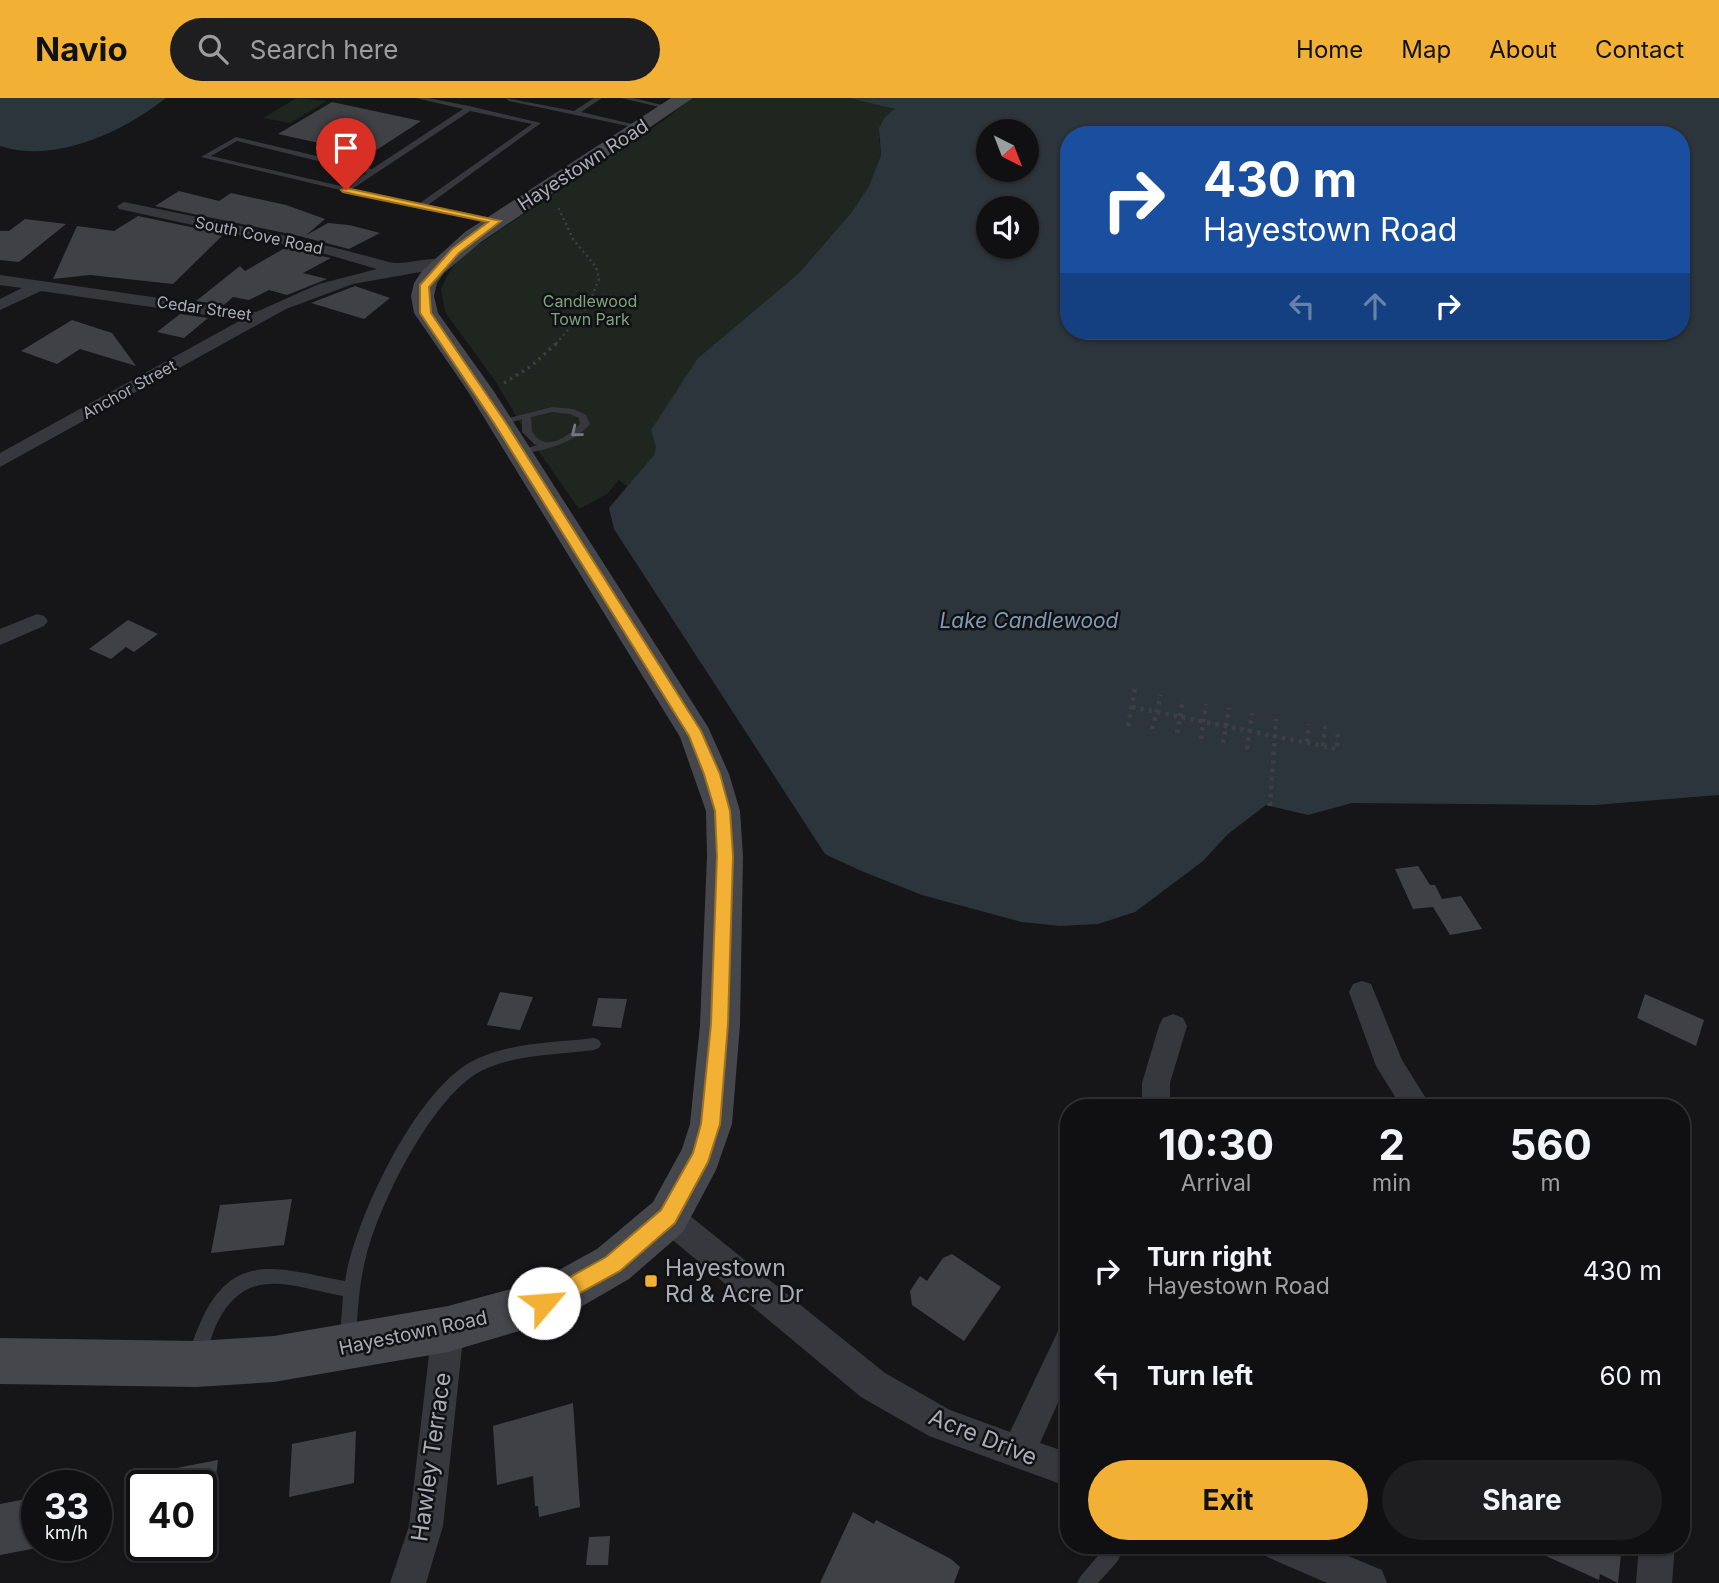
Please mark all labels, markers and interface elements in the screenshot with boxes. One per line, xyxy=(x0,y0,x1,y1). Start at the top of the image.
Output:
search box xyxy=(170,18,660,81)
text: Navio xyxy=(35,29,128,69)
icon: search xyxy=(194,30,232,68)
text: Search here xyxy=(250,34,398,65)
text: Home xyxy=(1296,35,1363,64)
text: Map xyxy=(1401,35,1451,64)
text: About xyxy=(1489,35,1557,64)
text: Contact xyxy=(1595,35,1684,64)
street label: Hayestown Road xyxy=(513,114,653,216)
pin xyxy=(316,118,376,190)
north arrow xyxy=(976,119,1040,182)
map controls xyxy=(976,119,1039,259)
icon: arrive xyxy=(327,129,365,167)
text: 430 m xyxy=(1203,150,1357,209)
icon: right xyxy=(1088,154,1179,245)
button: sound xyxy=(976,196,1039,259)
text: Hayestown Road xyxy=(1203,210,1457,249)
street label: South Cove Road xyxy=(193,212,325,258)
icon: left xyxy=(1283,287,1321,325)
icon: ahead xyxy=(1356,287,1394,325)
icon: right xyxy=(1429,287,1467,325)
street label: Cedar Street xyxy=(155,291,253,325)
park label: Candlewood Town Park xyxy=(543,291,637,329)
street label: Anchor Street xyxy=(79,355,179,423)
one-way arrow xyxy=(571,423,583,436)
water label: Lake Candlewood xyxy=(939,608,1119,633)
text: 10:30 xyxy=(1158,1119,1274,1170)
text: 2 xyxy=(1378,1119,1405,1170)
text: 560 xyxy=(1509,1119,1592,1170)
text: Arrival xyxy=(1181,1169,1251,1197)
text: min xyxy=(1372,1169,1411,1197)
text: m xyxy=(1541,1169,1561,1197)
text: Turn right xyxy=(1147,1241,1272,1272)
icon: right xyxy=(1088,1252,1126,1290)
place label: Hayestown Rd & Acre Dr xyxy=(665,1254,804,1308)
text: 430 m xyxy=(1583,1255,1662,1286)
position arrow xyxy=(507,1266,581,1340)
text: Hayestown Road xyxy=(1147,1272,1330,1300)
marker: Hayestown Rd & Acre Dr xyxy=(643,1273,659,1289)
street label: Hayestown Road xyxy=(337,1306,489,1360)
icon: left xyxy=(1088,1357,1126,1395)
text: Turn left xyxy=(1147,1360,1253,1391)
text: 60 m xyxy=(1599,1360,1662,1391)
street label: Hawley Terrace xyxy=(405,1371,457,1543)
street label: Acre Drive xyxy=(925,1403,1041,1471)
button: Exit xyxy=(1088,1460,1368,1540)
button: Share xyxy=(1382,1460,1662,1540)
speed limit sign: 40 xyxy=(126,1470,217,1561)
text: 33 xyxy=(44,1485,89,1527)
text: km/h xyxy=(45,1522,88,1543)

